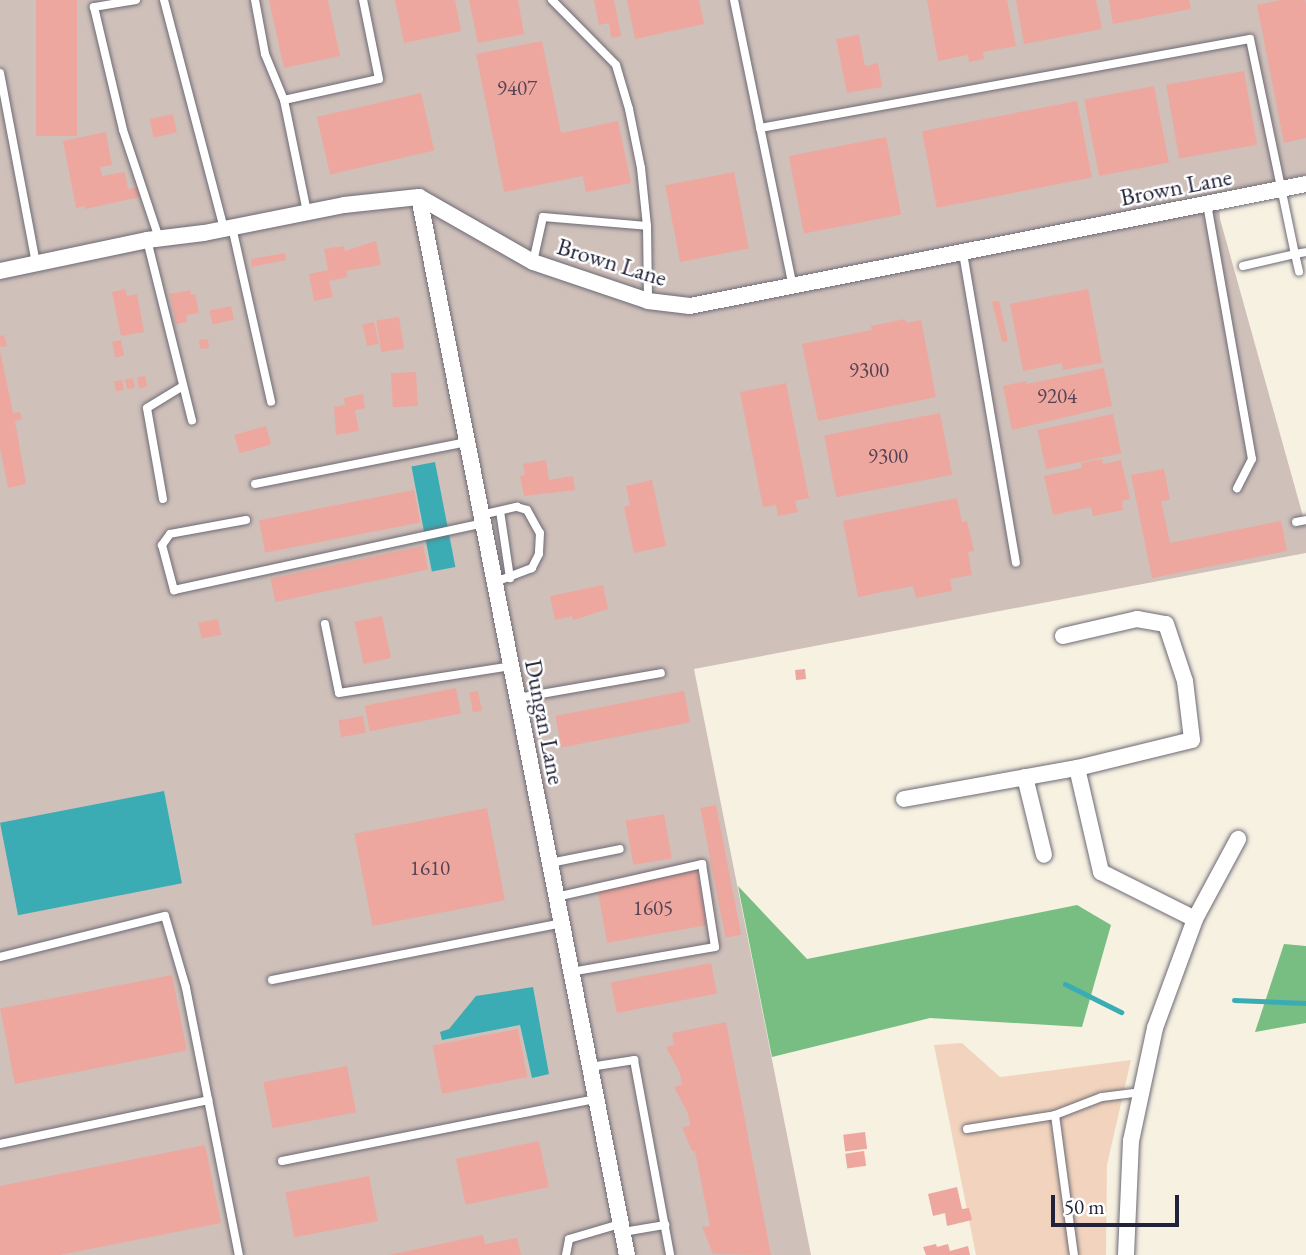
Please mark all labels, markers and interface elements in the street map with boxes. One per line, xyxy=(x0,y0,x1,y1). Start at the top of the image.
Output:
house number: 9407 xyxy=(497,75,537,101)
street label: Brown Lane xyxy=(1118,162,1234,212)
street label: Brown Lane xyxy=(554,232,670,292)
house number: 9300 xyxy=(849,357,889,383)
house number: 9204 xyxy=(1037,383,1077,409)
house number: 9300 xyxy=(868,443,908,469)
street label: Dungan Lane xyxy=(519,657,571,787)
house number: 1610 xyxy=(410,855,450,881)
house number: 1605 xyxy=(633,895,673,921)
scale bar xyxy=(1054,1182,1182,1226)
text: 50 m xyxy=(1064,1193,1105,1220)

